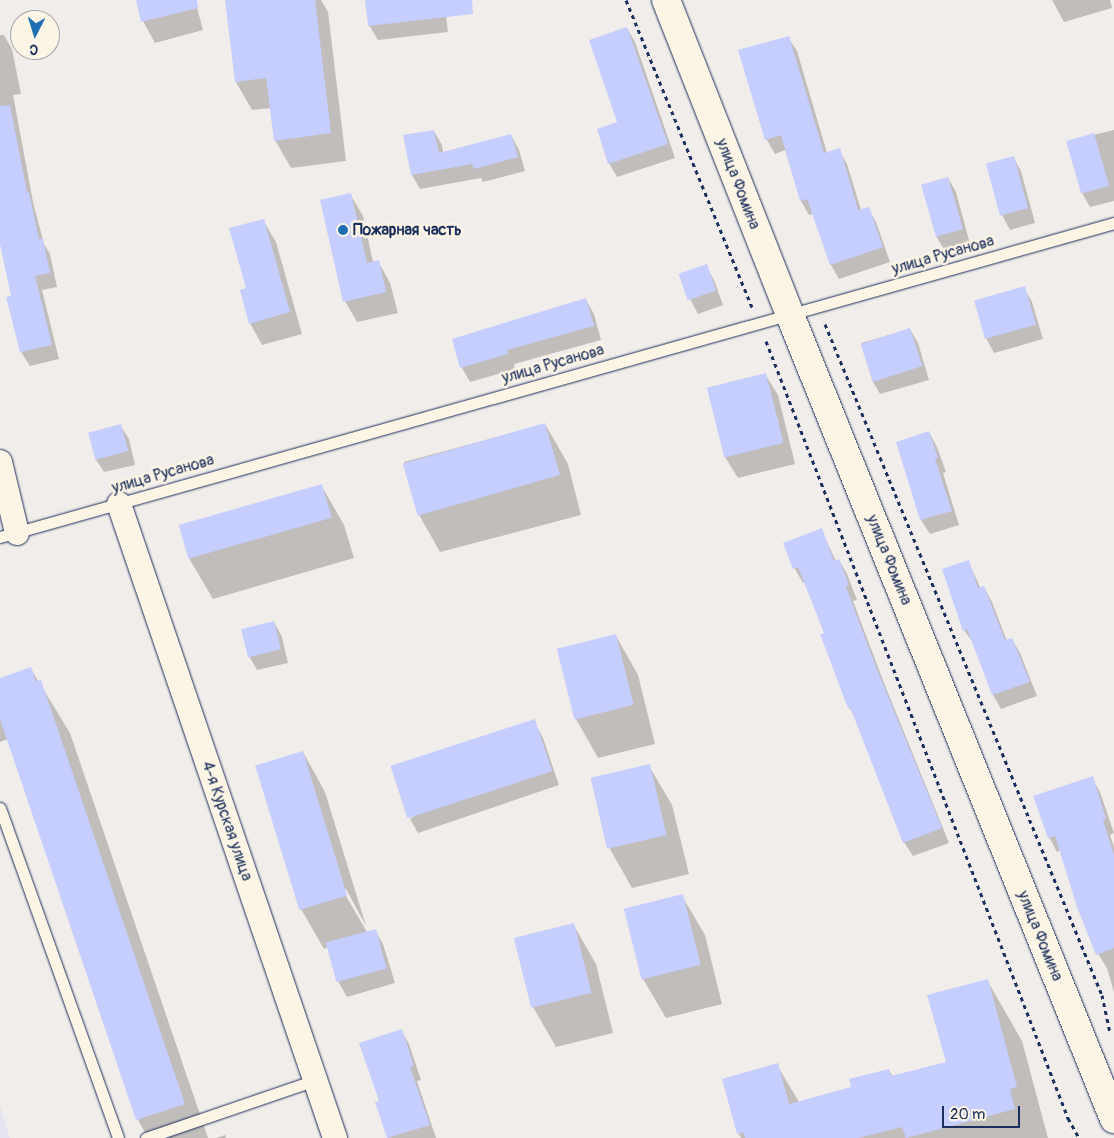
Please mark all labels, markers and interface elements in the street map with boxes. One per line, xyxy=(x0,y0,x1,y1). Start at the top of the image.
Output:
north arrow xyxy=(10,10,60,60)
text: С xyxy=(29,41,39,58)
street label: улица Фомина xyxy=(712,136,764,232)
place label: Пожарная часть xyxy=(353,220,462,240)
marker: Пожарная часть xyxy=(337,224,349,236)
street label: улица Русанова xyxy=(890,231,996,279)
street label: улица Русанова xyxy=(500,340,606,388)
street label: улица Русанова xyxy=(110,450,216,498)
street label: улица Фомина xyxy=(862,512,916,608)
street label: 4-я Курская улица xyxy=(198,759,256,883)
street label: улица Фомина xyxy=(1013,888,1067,984)
scale bar xyxy=(944,1096,1022,1128)
text: 20 m xyxy=(950,1105,985,1124)

